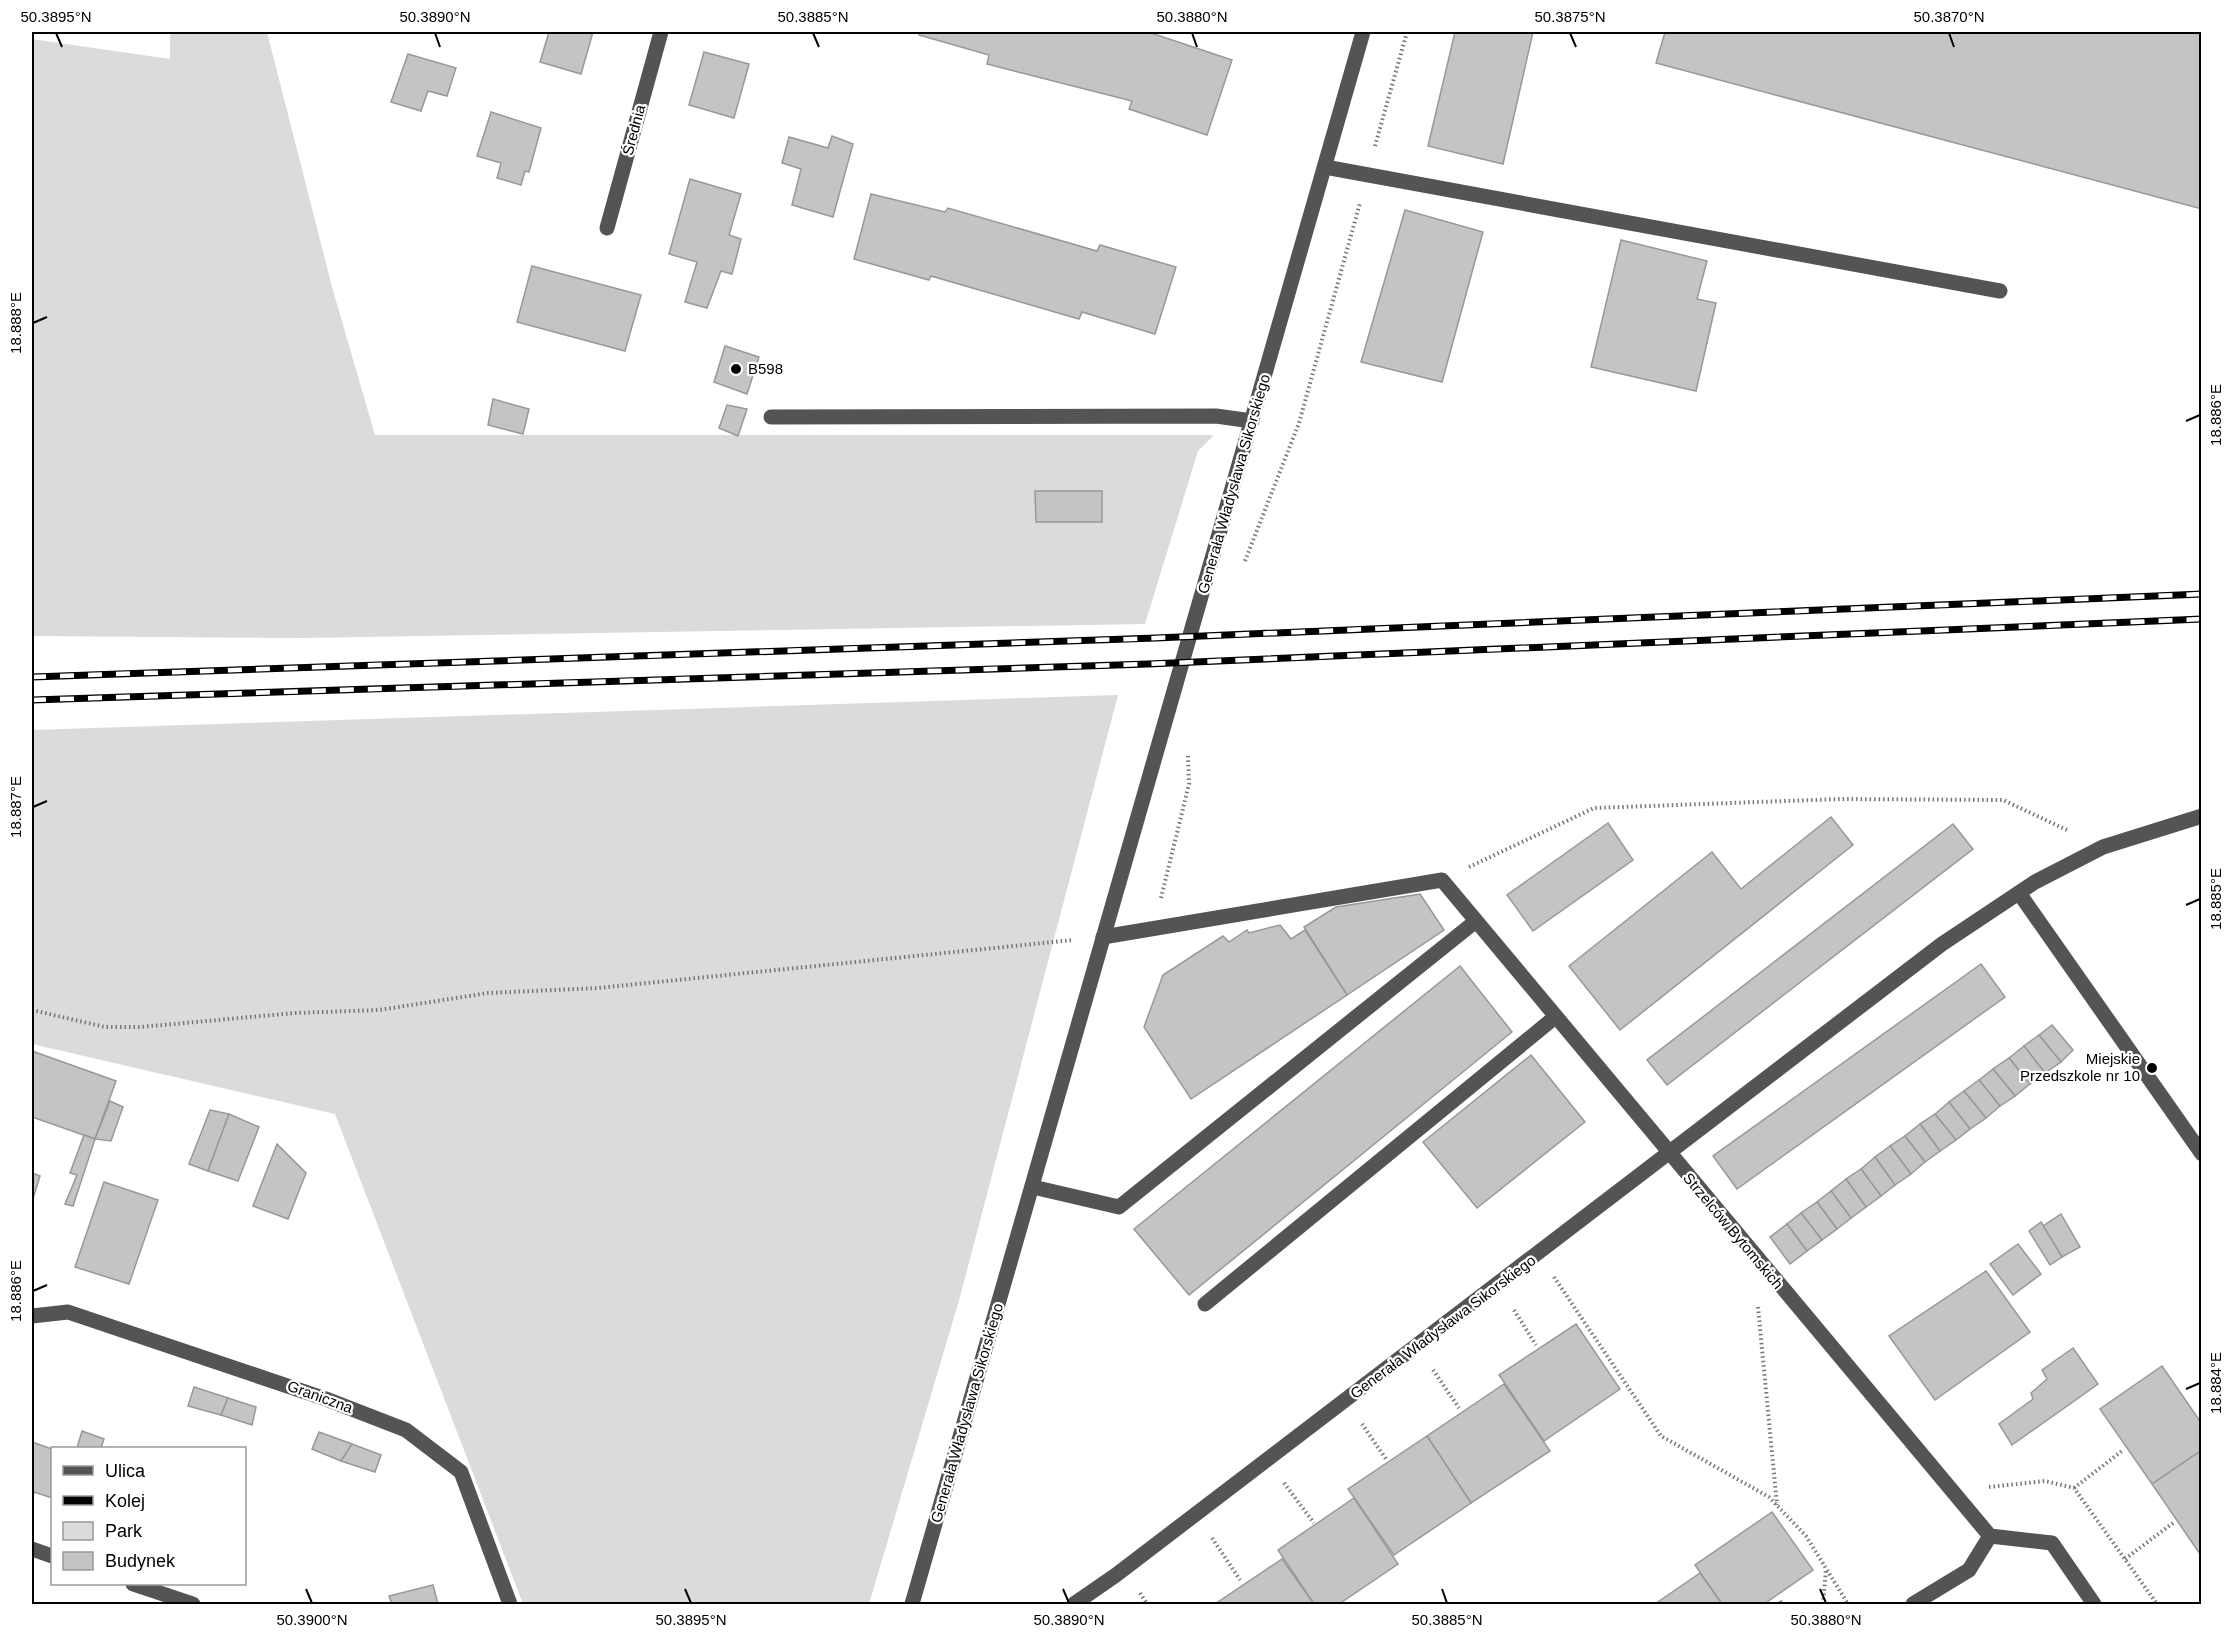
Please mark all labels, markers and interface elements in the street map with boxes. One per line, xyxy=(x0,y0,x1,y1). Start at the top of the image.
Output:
text: 50.3895°N xyxy=(20,8,92,25)
text: 50.3890°N xyxy=(399,8,471,25)
text: 50.3885°N xyxy=(777,8,849,25)
text: 50.3880°N xyxy=(1156,8,1228,25)
text: 50.3875°N xyxy=(1534,8,1606,25)
text: 50.3870°N xyxy=(1913,8,1985,25)
street label: Średnia xyxy=(619,102,649,157)
text: 18.888°E xyxy=(7,292,24,354)
place label: B598 xyxy=(748,360,783,377)
marker: B598 xyxy=(729,362,743,376)
street label: Generała Władysława Sikorskiego xyxy=(1194,372,1273,596)
text: 18.886°E xyxy=(2207,384,2224,446)
text: 18.887°E xyxy=(7,776,24,838)
text: 18.885°E xyxy=(2207,868,2224,930)
place label: Miejskie Przedszkole nr 10 xyxy=(2020,1050,2140,1084)
marker: Miejskie Przedszkole nr 10 xyxy=(2145,1061,2159,1075)
street label: Strzelców Bytomskich xyxy=(1680,1169,1787,1292)
street label: Generała Władysława Sikorskiego xyxy=(1347,1251,1539,1402)
text: 18.886°E xyxy=(7,1260,24,1322)
street label: Generała Władysława Sikorskiego xyxy=(927,1301,1006,1525)
text: 18.884°E xyxy=(2207,1352,2224,1414)
street label: Graniczna xyxy=(285,1377,356,1416)
legend xyxy=(51,1447,246,1585)
text: Ulica xyxy=(105,1461,146,1481)
text: Kolej xyxy=(105,1491,145,1511)
text: Park xyxy=(105,1521,143,1541)
text: Budynek xyxy=(105,1551,176,1571)
text: 50.3900°N xyxy=(276,1611,348,1628)
text: 50.3895°N xyxy=(655,1611,727,1628)
text: 50.3890°N xyxy=(1033,1611,1105,1628)
text: 50.3885°N xyxy=(1411,1611,1483,1628)
text: 50.3880°N xyxy=(1790,1611,1862,1628)

